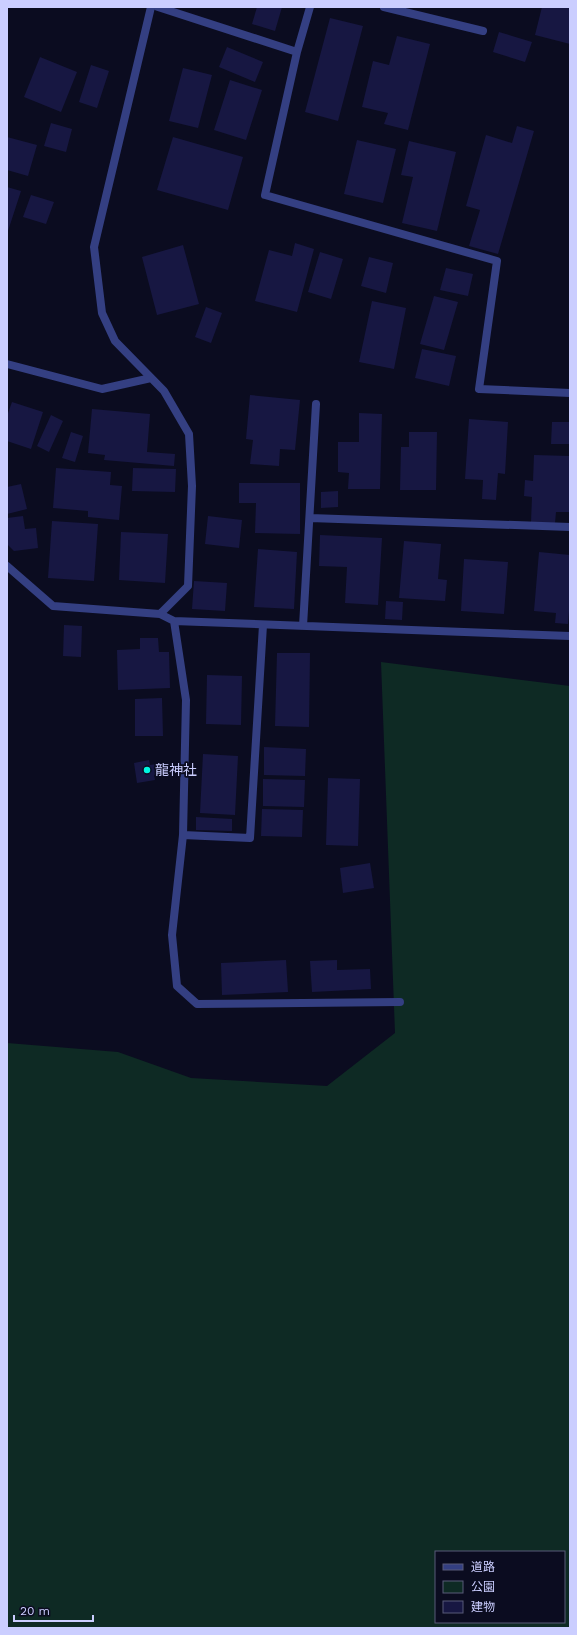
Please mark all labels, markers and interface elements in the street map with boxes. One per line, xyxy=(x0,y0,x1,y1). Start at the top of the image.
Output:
place label: 龍神社 xyxy=(155,762,197,778)
marker: 龍神社 xyxy=(142,765,152,775)
legend xyxy=(435,1551,565,1623)
text: 道路 xyxy=(471,1560,495,1574)
text: 公園 xyxy=(471,1580,495,1594)
scale bar xyxy=(14,1597,93,1623)
text: 建物 xyxy=(471,1600,495,1614)
text: 20 m xyxy=(20,1604,50,1618)

